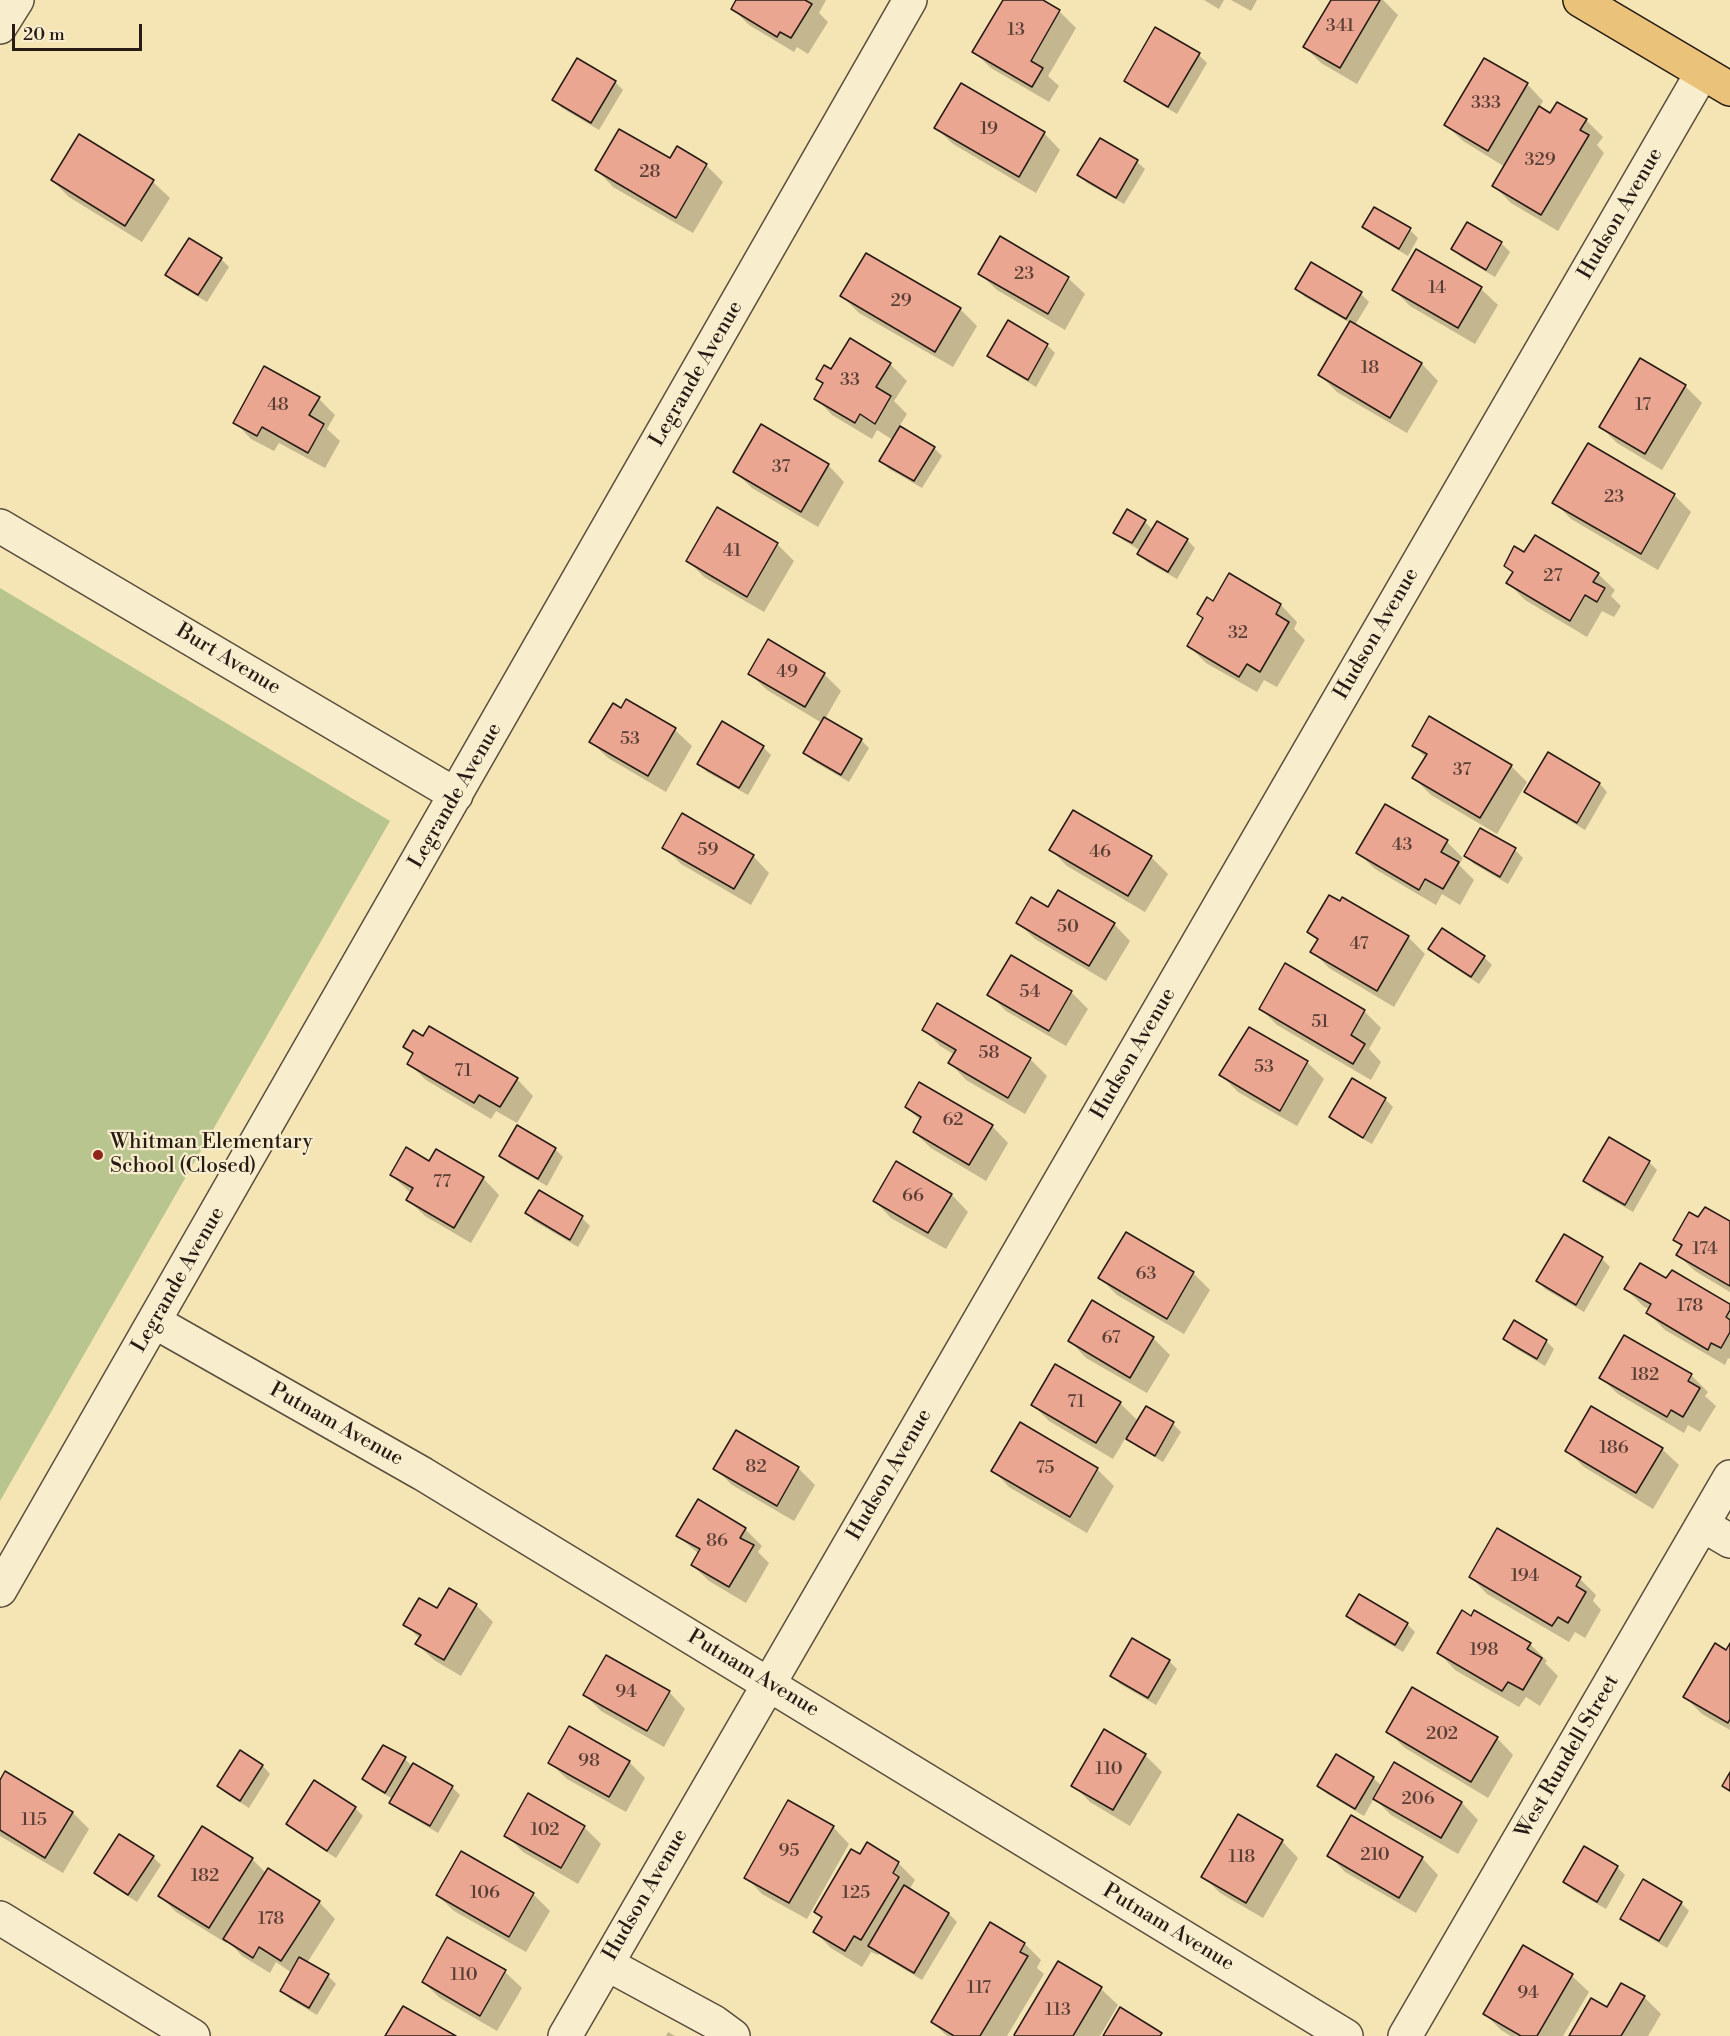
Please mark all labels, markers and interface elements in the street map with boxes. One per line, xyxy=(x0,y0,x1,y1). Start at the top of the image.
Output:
scale bar xyxy=(15,12,146,50)
house number: 341 xyxy=(1326,16,1354,38)
house number: 13 xyxy=(1007,20,1025,42)
text: 20 m xyxy=(23,23,65,46)
house number: 333 xyxy=(1471,93,1501,115)
house number: 19 xyxy=(980,119,998,141)
street label: Hudson Avenue xyxy=(1573,144,1669,284)
house number: 329 xyxy=(1524,150,1556,172)
house number: 28 xyxy=(639,162,661,184)
house number: 23 xyxy=(1014,264,1034,286)
house number: 14 xyxy=(1428,278,1446,300)
house number: 29 xyxy=(890,291,912,313)
street label: Legrande Avenue xyxy=(645,297,749,451)
house number: 18 xyxy=(1361,358,1379,380)
house number: 33 xyxy=(840,370,860,392)
house number: 48 xyxy=(267,395,289,417)
house number: 17 xyxy=(1635,395,1651,417)
house number: 37 xyxy=(772,457,790,479)
house number: 23 xyxy=(1604,487,1624,509)
house number: 41 xyxy=(723,541,741,563)
street label: Hudson Avenue xyxy=(1329,564,1425,704)
house number: 27 xyxy=(1543,566,1563,588)
street label: Burt Avenue xyxy=(171,619,285,701)
house number: 32 xyxy=(1228,623,1248,645)
house number: 49 xyxy=(776,662,798,684)
street label: Legrande Avenue xyxy=(404,719,508,873)
house number: 53 xyxy=(620,729,640,751)
house number: 37 xyxy=(1453,760,1471,782)
house number: 43 xyxy=(1392,835,1412,857)
house number: 59 xyxy=(698,840,718,862)
house number: 46 xyxy=(1089,842,1111,864)
house number: 50 xyxy=(1057,917,1079,939)
house number: 47 xyxy=(1349,934,1369,956)
house number: 54 xyxy=(1020,982,1040,1004)
street label: Hudson Avenue xyxy=(1086,984,1182,1124)
house number: 51 xyxy=(1311,1012,1329,1034)
house number: 58 xyxy=(979,1043,999,1065)
house number: 53 xyxy=(1254,1057,1274,1079)
house number: 71 xyxy=(454,1061,472,1083)
house number: 62 xyxy=(942,1110,964,1132)
place label: Whitman Elementary School (Closed) xyxy=(110,1130,313,1180)
marker: Whitman Elementary School (Closed) xyxy=(91,1148,105,1162)
house number: 77 xyxy=(433,1172,451,1194)
house number: 66 xyxy=(902,1186,924,1208)
street label: Legrande Avenue xyxy=(127,1203,231,1357)
house number: 174 xyxy=(1692,1239,1718,1261)
house number: 63 xyxy=(1136,1264,1156,1286)
house number: 178 xyxy=(1677,1296,1703,1318)
house number: 67 xyxy=(1101,1328,1121,1350)
house number: 182 xyxy=(1631,1365,1659,1387)
street label: Putnam Avenue xyxy=(265,1378,407,1472)
house number: 71 xyxy=(1067,1392,1085,1414)
street label: Hudson Avenue xyxy=(842,1405,938,1545)
house number: 186 xyxy=(1599,1438,1629,1460)
house number: 82 xyxy=(745,1457,767,1479)
house number: 75 xyxy=(1036,1458,1054,1480)
house number: 86 xyxy=(706,1531,728,1553)
house number: 194 xyxy=(1511,1566,1539,1588)
street label: Putnam Avenue xyxy=(683,1625,823,1723)
house number: 198 xyxy=(1469,1640,1499,1662)
street label: West Rundell Street xyxy=(1511,1671,1625,1843)
house number: 94 xyxy=(615,1682,637,1704)
house number: 202 xyxy=(1426,1724,1458,1746)
house number: 98 xyxy=(578,1751,600,1773)
house number: 110 xyxy=(1095,1759,1123,1781)
house number: 206 xyxy=(1401,1789,1435,1811)
house number: 115 xyxy=(21,1810,47,1832)
house number: 102 xyxy=(530,1820,560,1842)
street label: Hudson Avenue xyxy=(598,1825,694,1965)
house number: 95 xyxy=(779,1841,799,1863)
house number: 210 xyxy=(1360,1845,1390,1867)
house number: 118 xyxy=(1229,1847,1255,1869)
house number: 182 xyxy=(191,1866,219,1888)
street label: Putnam Avenue xyxy=(1098,1879,1238,1977)
house number: 106 xyxy=(470,1883,500,1905)
house number: 125 xyxy=(842,1883,870,1905)
house number: 178 xyxy=(258,1909,284,1931)
house number: 110 xyxy=(450,1965,478,1987)
house number: 117 xyxy=(967,1978,991,2000)
house number: 94 xyxy=(1517,1983,1539,2005)
house number: 113 xyxy=(1045,2000,1071,2022)

